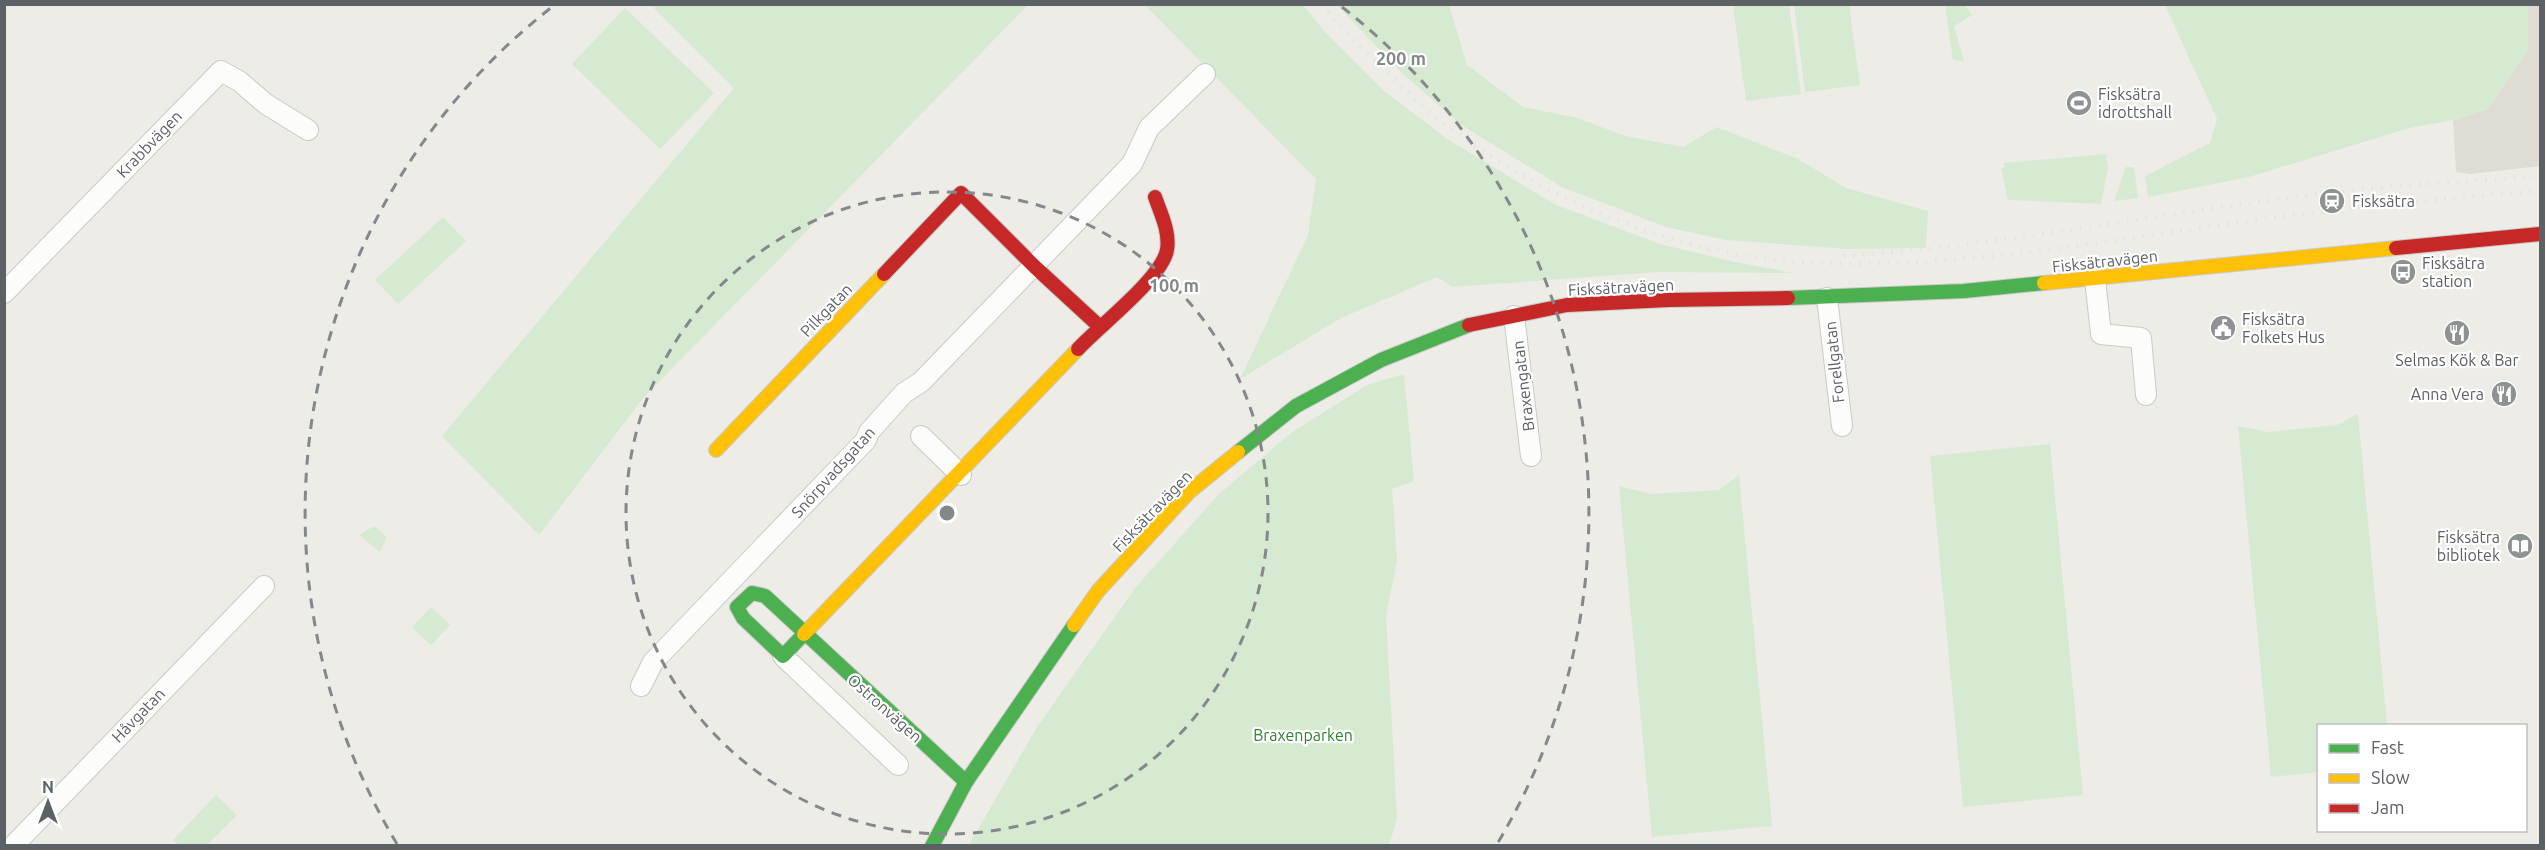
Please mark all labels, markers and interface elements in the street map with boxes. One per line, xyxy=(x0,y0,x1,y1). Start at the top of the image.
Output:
text: 200 m xyxy=(1376,48,1426,68)
place label: Fisksätra idrottshall xyxy=(2098,85,2172,121)
sports icon: Fisksätra idrottshall xyxy=(2064,88,2094,118)
street label: Krabbvägen xyxy=(113,107,185,181)
station icon: Fisksätra xyxy=(2317,186,2347,216)
place label: Fisksätra xyxy=(2352,192,2415,210)
street label: Fisksätravägen xyxy=(2051,246,2159,276)
place label: Fisksätra station xyxy=(2422,254,2485,290)
bus stop icon: Fisksätra station xyxy=(2388,257,2418,287)
text: 100 m xyxy=(1149,275,1199,295)
street label: Fisksätravägen xyxy=(1567,275,1675,299)
street label: Pilkgatan xyxy=(796,280,856,340)
place label: Fisksätra Folkets Hus xyxy=(2242,310,2325,346)
public building icon: Fisksätra Folkets Hus xyxy=(2208,313,2238,343)
restaurant icon: Selmas Kök & Bar xyxy=(2442,318,2472,348)
street label: Forellgatan xyxy=(1821,320,1847,404)
street label: Braxengatan xyxy=(1509,340,1537,432)
place label: Selmas Kök & Bar xyxy=(2395,351,2519,369)
restaurant icon: Anna Vera xyxy=(2489,379,2519,409)
place label: Anna Vera xyxy=(2411,385,2484,403)
street label: Snörpvadsgatan xyxy=(788,423,878,521)
street label: Fisksätravägen xyxy=(1109,467,1195,555)
centre of rings xyxy=(937,503,957,523)
place label: Fisksätra bibliotek xyxy=(2437,528,2500,564)
library icon: Fisksätra bibliotek xyxy=(2505,531,2535,561)
street label: Ostronvägen xyxy=(844,670,926,746)
street label: Håvgatan xyxy=(108,684,168,746)
legend xyxy=(2317,724,2527,832)
park label: Braxenparken xyxy=(1253,726,1353,744)
text: Fast xyxy=(2371,737,2404,757)
text: Slow xyxy=(2371,767,2410,787)
north arrow xyxy=(18,772,78,832)
text: N xyxy=(42,778,54,796)
text: Jam xyxy=(2371,797,2405,817)

